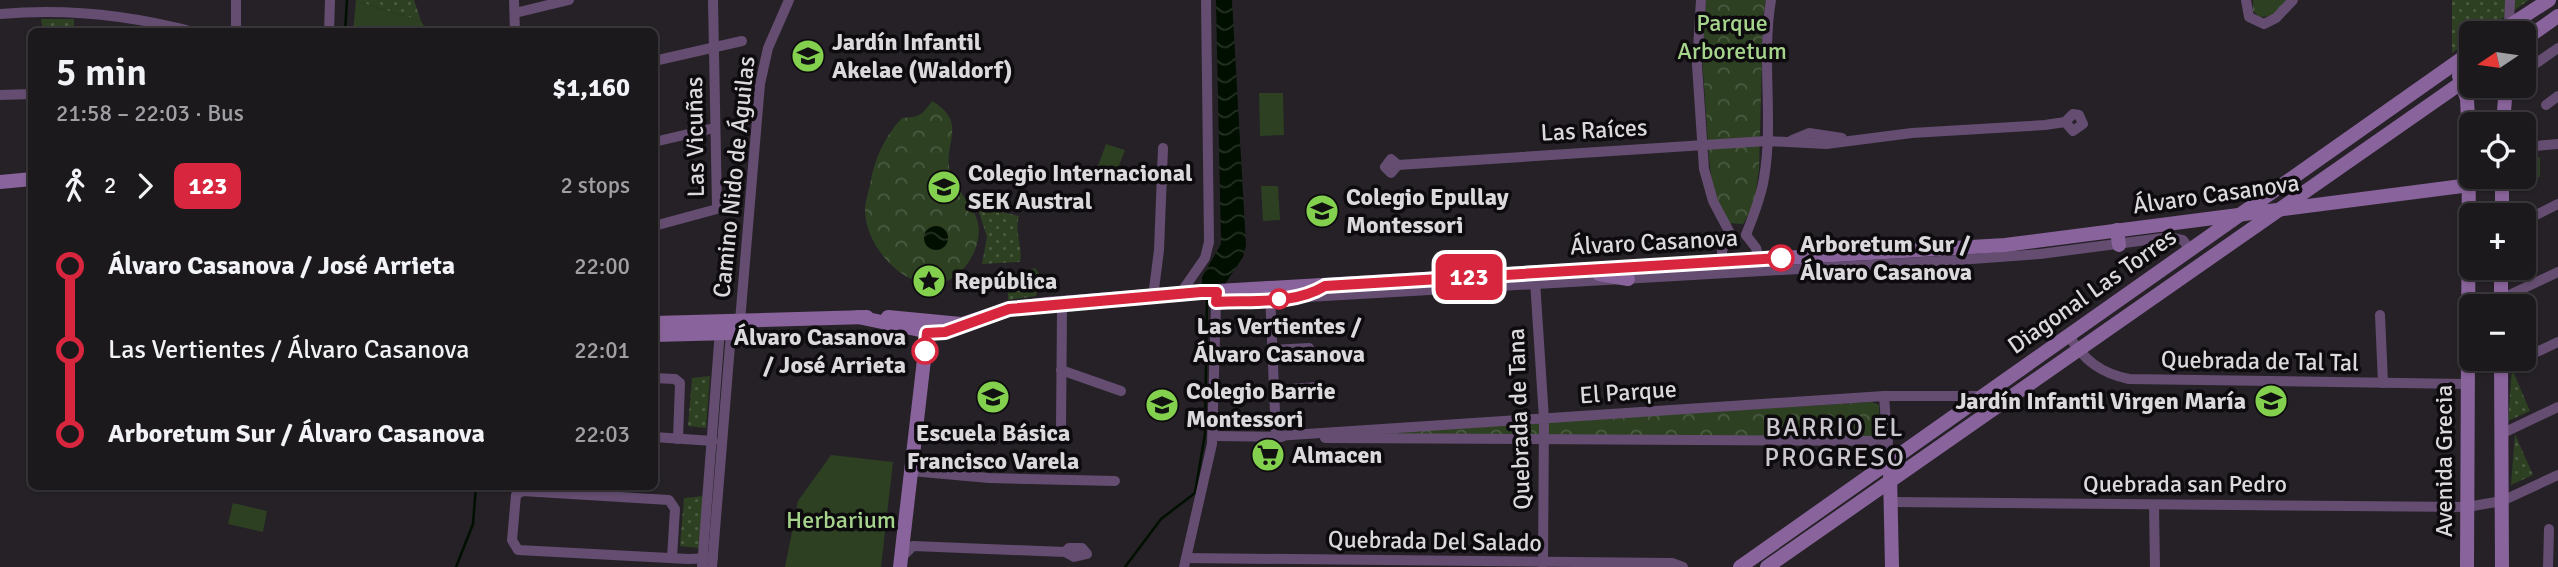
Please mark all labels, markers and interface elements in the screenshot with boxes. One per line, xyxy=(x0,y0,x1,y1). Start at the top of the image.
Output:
park label: Parque Arboretum xyxy=(1677,8,1787,66)
north arrow xyxy=(2459,21,2536,98)
map controls xyxy=(2459,21,2536,371)
place label: Jardín Infantil Akelae (Waldorf) xyxy=(832,27,1013,85)
school or university icon: Jardín Infantil Akelae (Waldorf) xyxy=(789,37,827,75)
text: 5 min xyxy=(56,49,147,96)
street label: Camino Nido de Águilas xyxy=(706,55,762,299)
text: $1,160 xyxy=(552,72,630,104)
street label: Las Vicuñas xyxy=(679,76,711,198)
text: 21:58 – 22:03 · Bus xyxy=(56,99,244,128)
street label: Las Raíces xyxy=(1540,112,1648,148)
button: locate xyxy=(2459,112,2536,189)
place label: Colegio Internacional SEK Austral xyxy=(968,158,1193,216)
icon: walk xyxy=(56,167,94,205)
icon: forward xyxy=(126,167,164,205)
street label: Álvaro Casanova xyxy=(2131,167,2301,221)
school or university icon: Colegio Internacional SEK Austral xyxy=(925,168,963,206)
text: 2 xyxy=(104,171,116,200)
text: 123 xyxy=(188,171,227,201)
text: 2 stops xyxy=(560,171,630,200)
place label: Colegio Epullay Montessori xyxy=(1346,182,1509,240)
school or university icon: Colegio Epullay Montessori xyxy=(1303,192,1341,230)
button: + xyxy=(2459,203,2536,280)
street label: Diagonal Las Torres xyxy=(2002,222,2182,360)
street label: Álvaro Casanova xyxy=(1569,223,1739,261)
place label: Arboretum Sur / Álvaro Casanova xyxy=(1800,229,1972,287)
marker: Arboretum Sur / Álvaro Casanova xyxy=(1768,245,1794,271)
text: Álvaro Casanova / José Arrieta xyxy=(108,250,455,282)
text: 22:00 xyxy=(574,252,630,281)
line badge: 123 xyxy=(1429,254,1509,300)
place icon: República xyxy=(910,262,948,300)
text: 123 xyxy=(1450,262,1488,292)
place label: República xyxy=(954,266,1057,296)
marker: Las Vertientes / Álvaro Casanova xyxy=(1269,289,1289,309)
button: − xyxy=(2459,294,2536,371)
place label: Las Vertientes / Álvaro Casanova xyxy=(1193,311,1365,369)
place label: Álvaro Casanova / José Arrieta xyxy=(734,322,906,380)
street label: Quebrada de Tana xyxy=(1501,328,1537,510)
text: Las Vertientes / Álvaro Casanova xyxy=(108,334,470,366)
text: 22:01 xyxy=(574,336,630,365)
marker: Álvaro Casanova / José Arrieta xyxy=(912,338,938,364)
street label: Quebrada de Tal Tal xyxy=(2161,344,2359,378)
street label: El Parque xyxy=(1578,374,1678,410)
place label: Colegio Barrie Montessori xyxy=(1186,376,1336,434)
school or university icon: Escuela Básica Francisco Varela xyxy=(974,378,1012,416)
school or university icon: Jardín Infantil Virgen María xyxy=(2252,382,2290,420)
street label: Avenida Grecia xyxy=(2429,385,2459,537)
school or university icon: Colegio Barrie Montessori xyxy=(1143,386,1181,424)
place label: Jardín Infantil Virgen María xyxy=(1955,386,2246,416)
district label: BARRIO EL PROGRESO xyxy=(1764,412,1906,474)
text: Arboretum Sur / Álvaro Casanova xyxy=(108,418,485,450)
place label: Escuela Básica Francisco Varela xyxy=(907,418,1079,476)
text: 22:03 xyxy=(574,420,630,449)
supermarket icon: Almacen xyxy=(1249,436,1287,474)
place label: Almacen xyxy=(1292,440,1382,470)
street label: Quebrada san Pedro xyxy=(2083,469,2287,499)
park label: Herbarium xyxy=(786,505,896,535)
street label: Quebrada Del Salado xyxy=(1328,524,1542,558)

